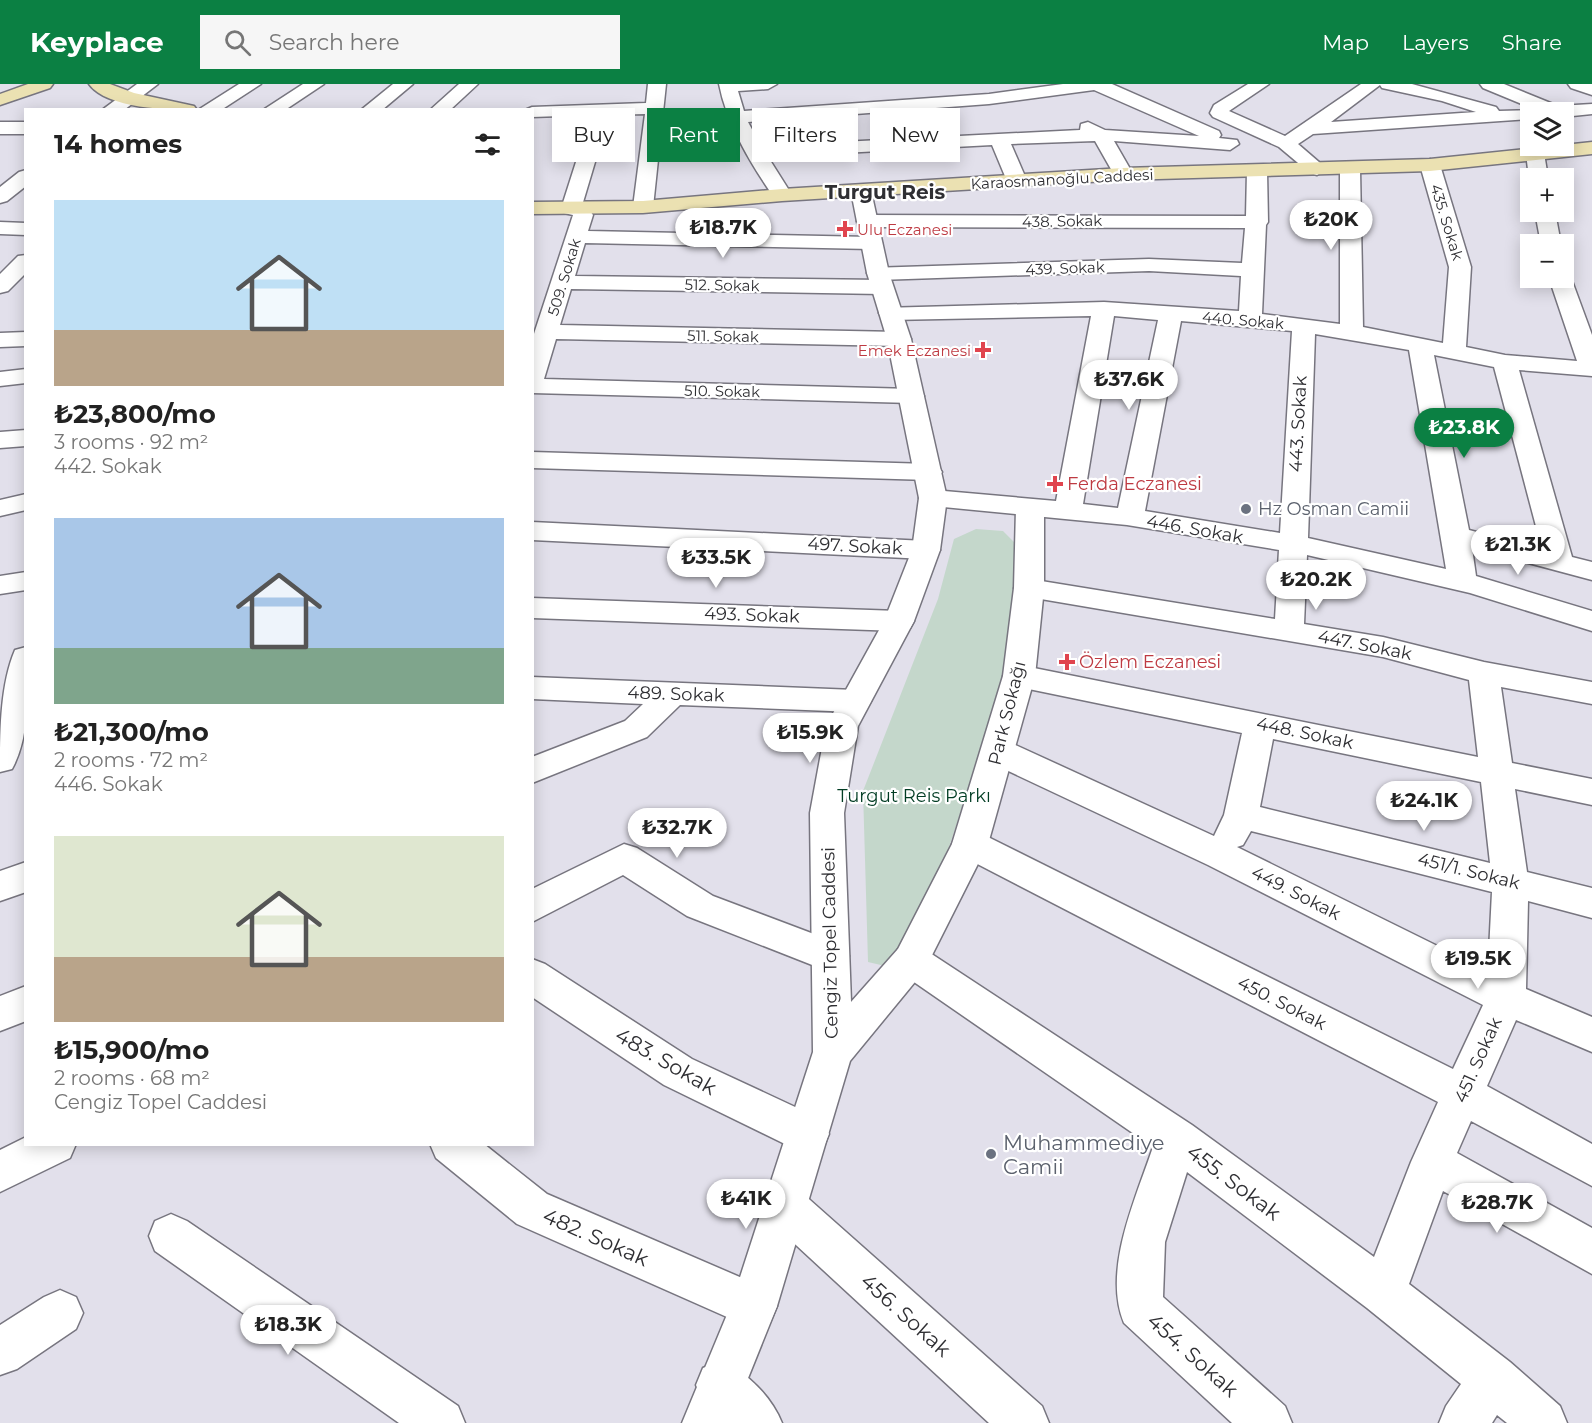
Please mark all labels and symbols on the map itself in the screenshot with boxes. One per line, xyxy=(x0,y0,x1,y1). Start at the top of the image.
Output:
street label: Karaosmanoğlu Caddesi xyxy=(970,165,1154,193)
district label: Turgut Reis xyxy=(825,180,946,204)
street label: 435. Sokak xyxy=(1426,182,1468,263)
pin: ₺20K xyxy=(1295,200,1367,251)
pin: ₺18.7K xyxy=(674,208,772,259)
street label: 438. Sokak xyxy=(1022,211,1102,231)
place label: Ulu Eczanesi xyxy=(857,220,952,239)
marker: Ulu Eczanesi xyxy=(838,222,852,236)
street label: 509. Sokak xyxy=(543,236,585,318)
street label: 439. Sokak xyxy=(1025,257,1105,279)
street label: 512. Sokak xyxy=(684,275,760,295)
street label: 440. Sokak xyxy=(1201,307,1285,333)
street label: 511. Sokak xyxy=(687,326,759,346)
place label: Emek Eczanesi xyxy=(858,341,971,360)
marker: Emek Eczanesi xyxy=(976,343,990,357)
pin: ₺37.6K xyxy=(1080,360,1178,411)
street label: 443. Sokak xyxy=(1284,375,1312,473)
street label: 510. Sokak xyxy=(684,381,760,401)
pin: ₺23.8K xyxy=(1415,408,1513,459)
place label: Ferda Eczanesi xyxy=(1067,473,1202,495)
marker: Ferda Eczanesi xyxy=(1048,477,1062,491)
place label: Hz Osman Camii xyxy=(1258,498,1409,520)
marker: Hz Osman Camii xyxy=(1239,502,1253,516)
street label: 446. Sokak xyxy=(1145,510,1245,548)
pin: ₺21.3K xyxy=(1469,525,1567,576)
street label: 497. Sokak xyxy=(807,533,903,559)
pin: ₺33.5K xyxy=(667,538,765,589)
pin: ₺20.2K xyxy=(1267,560,1365,611)
street label: 493. Sokak xyxy=(704,602,800,628)
street label: 447. Sokak xyxy=(1316,625,1414,665)
place label: Özlem Eczanesi xyxy=(1079,651,1221,673)
marker: Özlem Eczanesi xyxy=(1060,655,1074,669)
street label: Park Sokağı xyxy=(983,659,1031,767)
street label: 489. Sokak xyxy=(627,681,725,707)
street label: 448. Sokak xyxy=(1255,712,1356,754)
pin: ₺15.9K xyxy=(761,713,859,764)
pin: ₺24.1K xyxy=(1375,781,1473,832)
park label: Turgut Reis Parkı xyxy=(837,785,991,807)
pin: ₺32.7K xyxy=(628,808,726,859)
street label: Cengiz Topel Caddesi xyxy=(817,847,843,1039)
street label: 451/1. Sokak xyxy=(1416,848,1523,894)
street label: 449. Sokak xyxy=(1248,861,1345,925)
pin: ₺19.5K xyxy=(1429,939,1527,990)
street label: 450. Sokak xyxy=(1234,971,1330,1035)
street label: 451. Sokak xyxy=(1449,1014,1507,1106)
street label: 483. Sokak xyxy=(611,1022,721,1100)
place label: Muhammediye Camii xyxy=(1003,1130,1165,1179)
street label: 455. Sokak xyxy=(1182,1139,1286,1226)
marker: Muhammediye Camii xyxy=(984,1147,998,1161)
pin: ₺41K xyxy=(710,1179,782,1230)
pin: ₺28.7K xyxy=(1448,1183,1546,1234)
street label: 482. Sokak xyxy=(539,1203,653,1272)
street label: 456. Sokak xyxy=(856,1268,956,1362)
pin: ₺18.3K xyxy=(239,1305,337,1356)
street label: 454. Sokak xyxy=(1143,1308,1244,1403)

